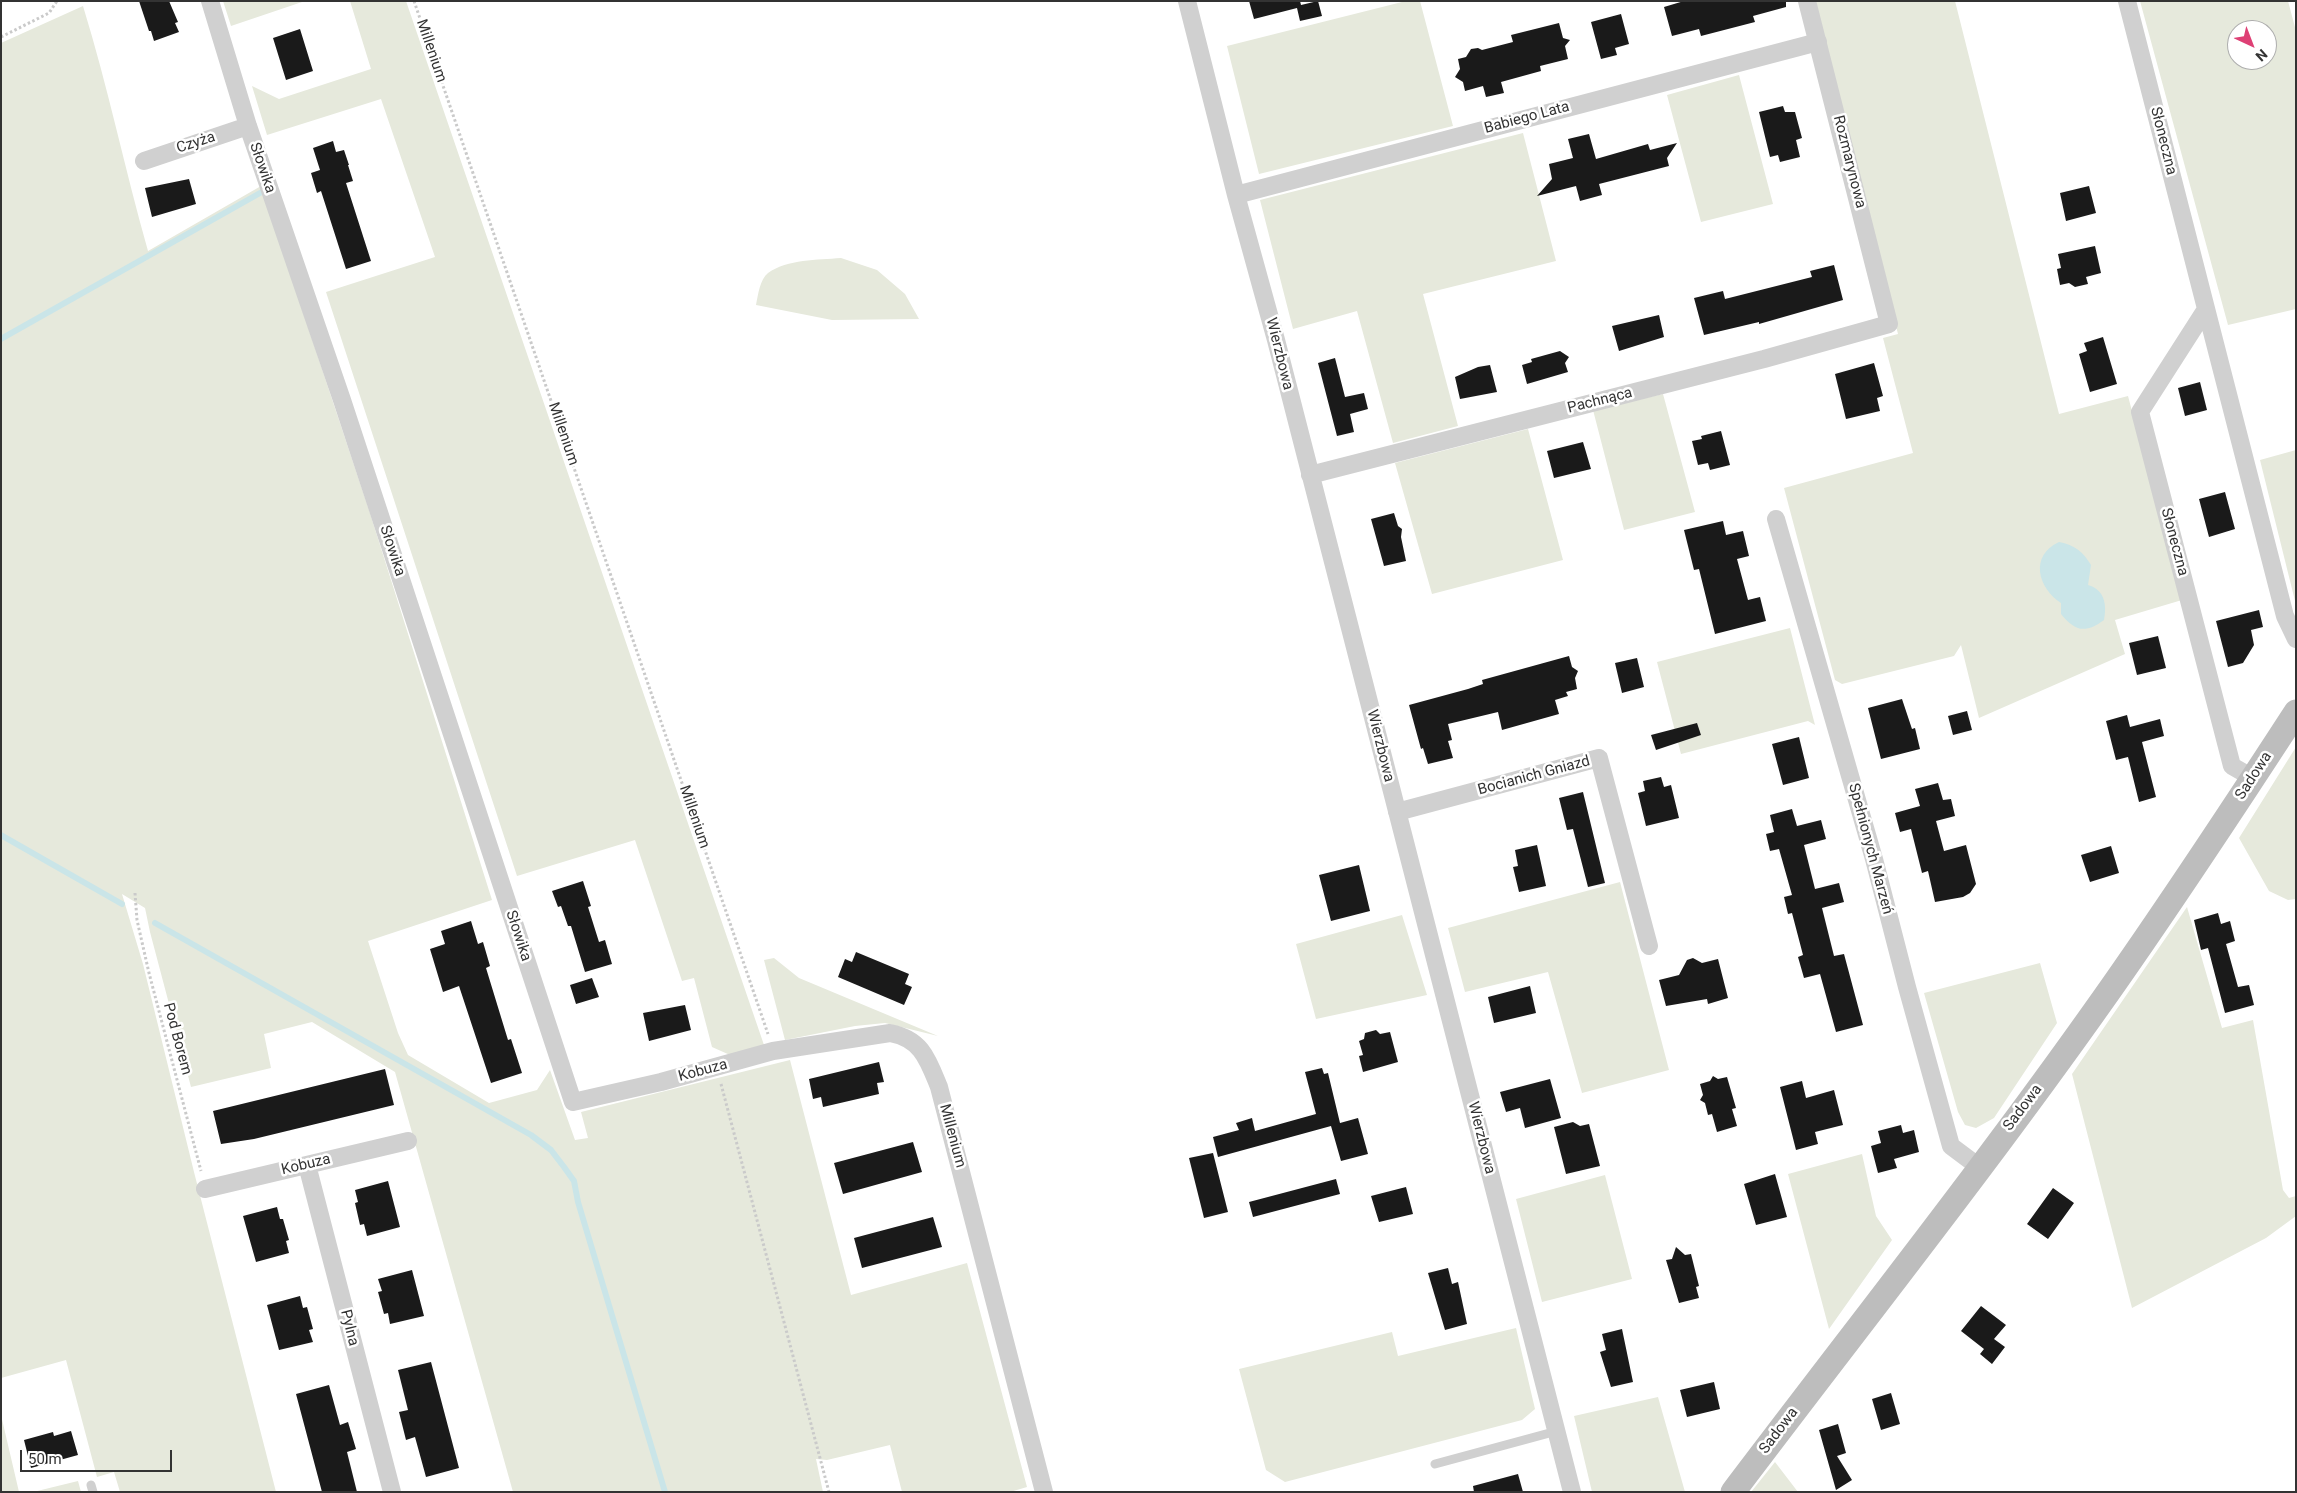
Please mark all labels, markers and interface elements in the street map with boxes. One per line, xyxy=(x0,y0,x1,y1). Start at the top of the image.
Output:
street label: Millenium xyxy=(412,17,450,85)
north arrow xyxy=(2227,20,2277,70)
text: N xyxy=(2252,46,2271,64)
street label: Babiego Lata xyxy=(1482,98,1572,138)
street label: Słoneczna xyxy=(2146,105,2180,177)
street label: Rozmarynowa xyxy=(1829,114,1869,210)
street label: Czyża xyxy=(174,128,218,158)
street label: Słowika xyxy=(245,140,279,196)
street label: Wierzbowa xyxy=(1261,316,1297,392)
street label: Pachnąca xyxy=(1566,384,1634,418)
street label: Millenium xyxy=(544,400,582,468)
street label: Słoneczna xyxy=(2156,506,2192,578)
street label: Słowika xyxy=(375,523,409,579)
street label: Wierzbowa xyxy=(1362,708,1398,784)
street label: Sadowa xyxy=(2232,749,2276,803)
street label: Bocianich Gniazd xyxy=(1476,752,1592,800)
street label: Spełnionych Marzeń xyxy=(1844,782,1896,916)
street label: Millenium xyxy=(675,783,713,851)
street label: Słowika xyxy=(501,908,535,964)
street label: Pod Borem xyxy=(159,1001,195,1077)
street label: Kobuza xyxy=(676,1056,730,1086)
street label: Sadowa xyxy=(2000,1081,2046,1135)
street label: Wierzbowa xyxy=(1463,1100,1499,1176)
street label: Millenium xyxy=(935,1102,969,1170)
street label: Kobuza xyxy=(280,1151,332,1179)
street label: Pylna xyxy=(336,1308,362,1348)
street label: Sadowa xyxy=(1756,1404,1802,1458)
scale bar xyxy=(22,1440,175,1472)
text: 50 m xyxy=(28,1450,62,1468)

